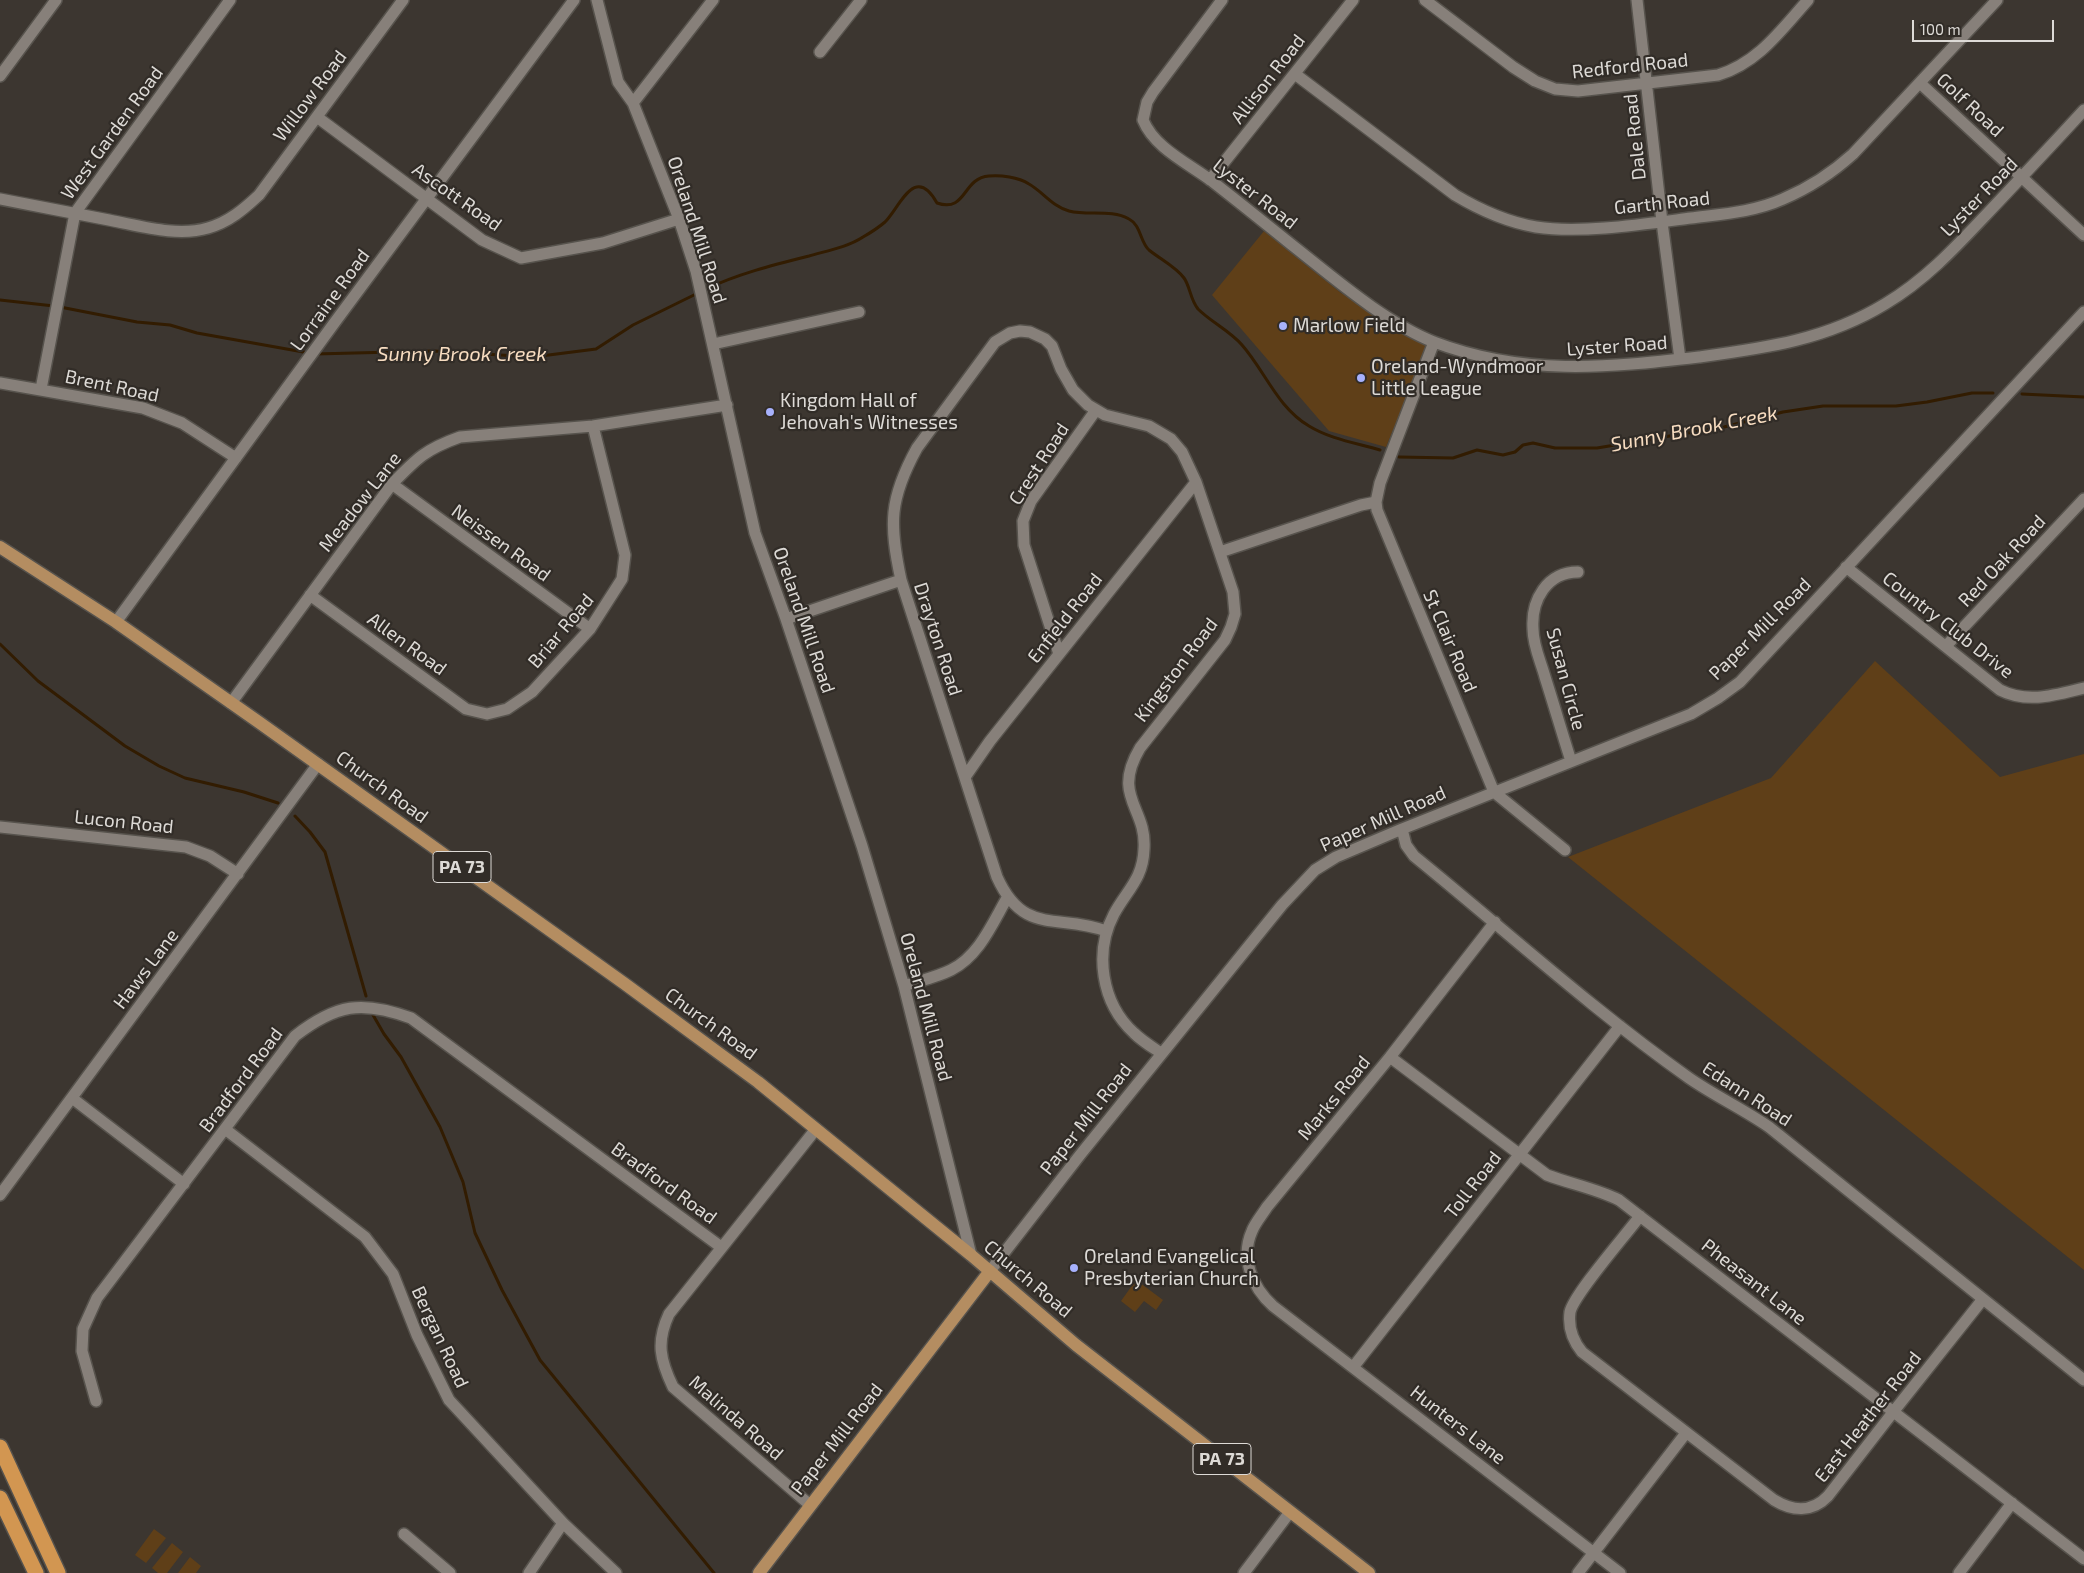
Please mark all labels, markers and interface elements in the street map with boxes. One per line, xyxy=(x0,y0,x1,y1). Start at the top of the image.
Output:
scale bar xyxy=(1914,10,2056,42)
text: 100 m xyxy=(1920,20,1961,38)
street label: Allison Road xyxy=(1226,30,1310,128)
street label: Willow Road xyxy=(268,46,352,146)
street label: Redford Road xyxy=(1571,49,1689,83)
street label: West Garden Road xyxy=(56,62,168,204)
street label: Golf Road xyxy=(1932,68,2008,142)
street label: Dale Road xyxy=(1619,93,1651,181)
street label: Lyster Road xyxy=(1936,153,2022,241)
street label: Oreland Mill Road xyxy=(662,154,732,306)
street label: Lyster Road xyxy=(1208,154,1302,234)
street label: Ascott Road xyxy=(408,158,506,236)
street label: Garth Road xyxy=(1613,187,1711,219)
street label: Lorraine Road xyxy=(285,245,375,355)
place label: Marlow Field xyxy=(1293,315,1406,337)
marker: Marlow Field xyxy=(1277,320,1289,332)
street label: Lyster Road xyxy=(1566,331,1668,361)
water label: Sunny Brook Creek xyxy=(377,342,547,366)
place label: Oreland-Wyndmoor Little League xyxy=(1371,356,1543,400)
street label: Brent Road xyxy=(63,365,161,407)
marker: Oreland-Wyndmoor Little League xyxy=(1355,372,1367,384)
place label: Kingdom Hall of Jehovah's Witnesses xyxy=(780,390,958,434)
water label: Sunny Brook Creek xyxy=(1609,401,1779,457)
marker: Kingdom Hall of Jehovah's Witnesses xyxy=(764,406,776,418)
street label: Crest Road xyxy=(1004,419,1074,509)
street label: Meadow Lane xyxy=(314,448,406,556)
street label: Neissen Road xyxy=(447,499,555,587)
street label: Red Oak Road xyxy=(1954,510,2050,612)
street label: Oreland Mill Road xyxy=(768,544,840,696)
street label: Country Club Drive xyxy=(1878,567,2018,683)
street label: Enfield Road xyxy=(1023,568,1107,668)
street label: Paper Mill Road xyxy=(1704,573,1816,685)
street label: Drayton Road xyxy=(909,579,967,699)
street label: St Clair Road xyxy=(1418,586,1482,696)
street label: Briar Road xyxy=(523,589,599,673)
street label: Allen Road xyxy=(363,608,451,680)
street label: Kingston Road xyxy=(1129,614,1223,726)
street label: Susan Circle xyxy=(1541,625,1591,733)
street label: Church Road xyxy=(331,746,433,828)
street label: Paper Mill Road xyxy=(1317,781,1449,857)
street label: Lucon Road xyxy=(73,805,175,839)
road number: PA 73 xyxy=(433,852,491,882)
street label: Haws Lane xyxy=(109,925,183,1013)
street label: Oreland Mill Road xyxy=(895,930,957,1084)
street label: Church Road xyxy=(660,983,762,1065)
street label: Bradford Road xyxy=(194,1023,288,1137)
street label: Marks Road xyxy=(1293,1051,1375,1145)
street label: Edann Road xyxy=(1698,1057,1796,1131)
street label: Paper Mill Road xyxy=(1035,1059,1137,1179)
street label: Bradford Road xyxy=(607,1137,721,1229)
street label: Toll Road xyxy=(1440,1147,1506,1223)
street label: Pheasant Lane xyxy=(1697,1234,1811,1330)
street label: Church Road xyxy=(979,1235,1077,1323)
place label: Oreland Evangelical Presbyterian Church xyxy=(1084,1246,1259,1290)
marker: Oreland Evangelical Presbyterian Church xyxy=(1068,1262,1080,1274)
street label: Bergan Road xyxy=(407,1283,473,1391)
street label: East Heather Road xyxy=(1810,1347,1926,1487)
street label: Malinda Road xyxy=(684,1371,788,1465)
street label: Paper Mill Road xyxy=(786,1379,888,1499)
street label: Hunters Lane xyxy=(1406,1381,1510,1469)
road number: PA 73 xyxy=(1193,1444,1251,1475)

